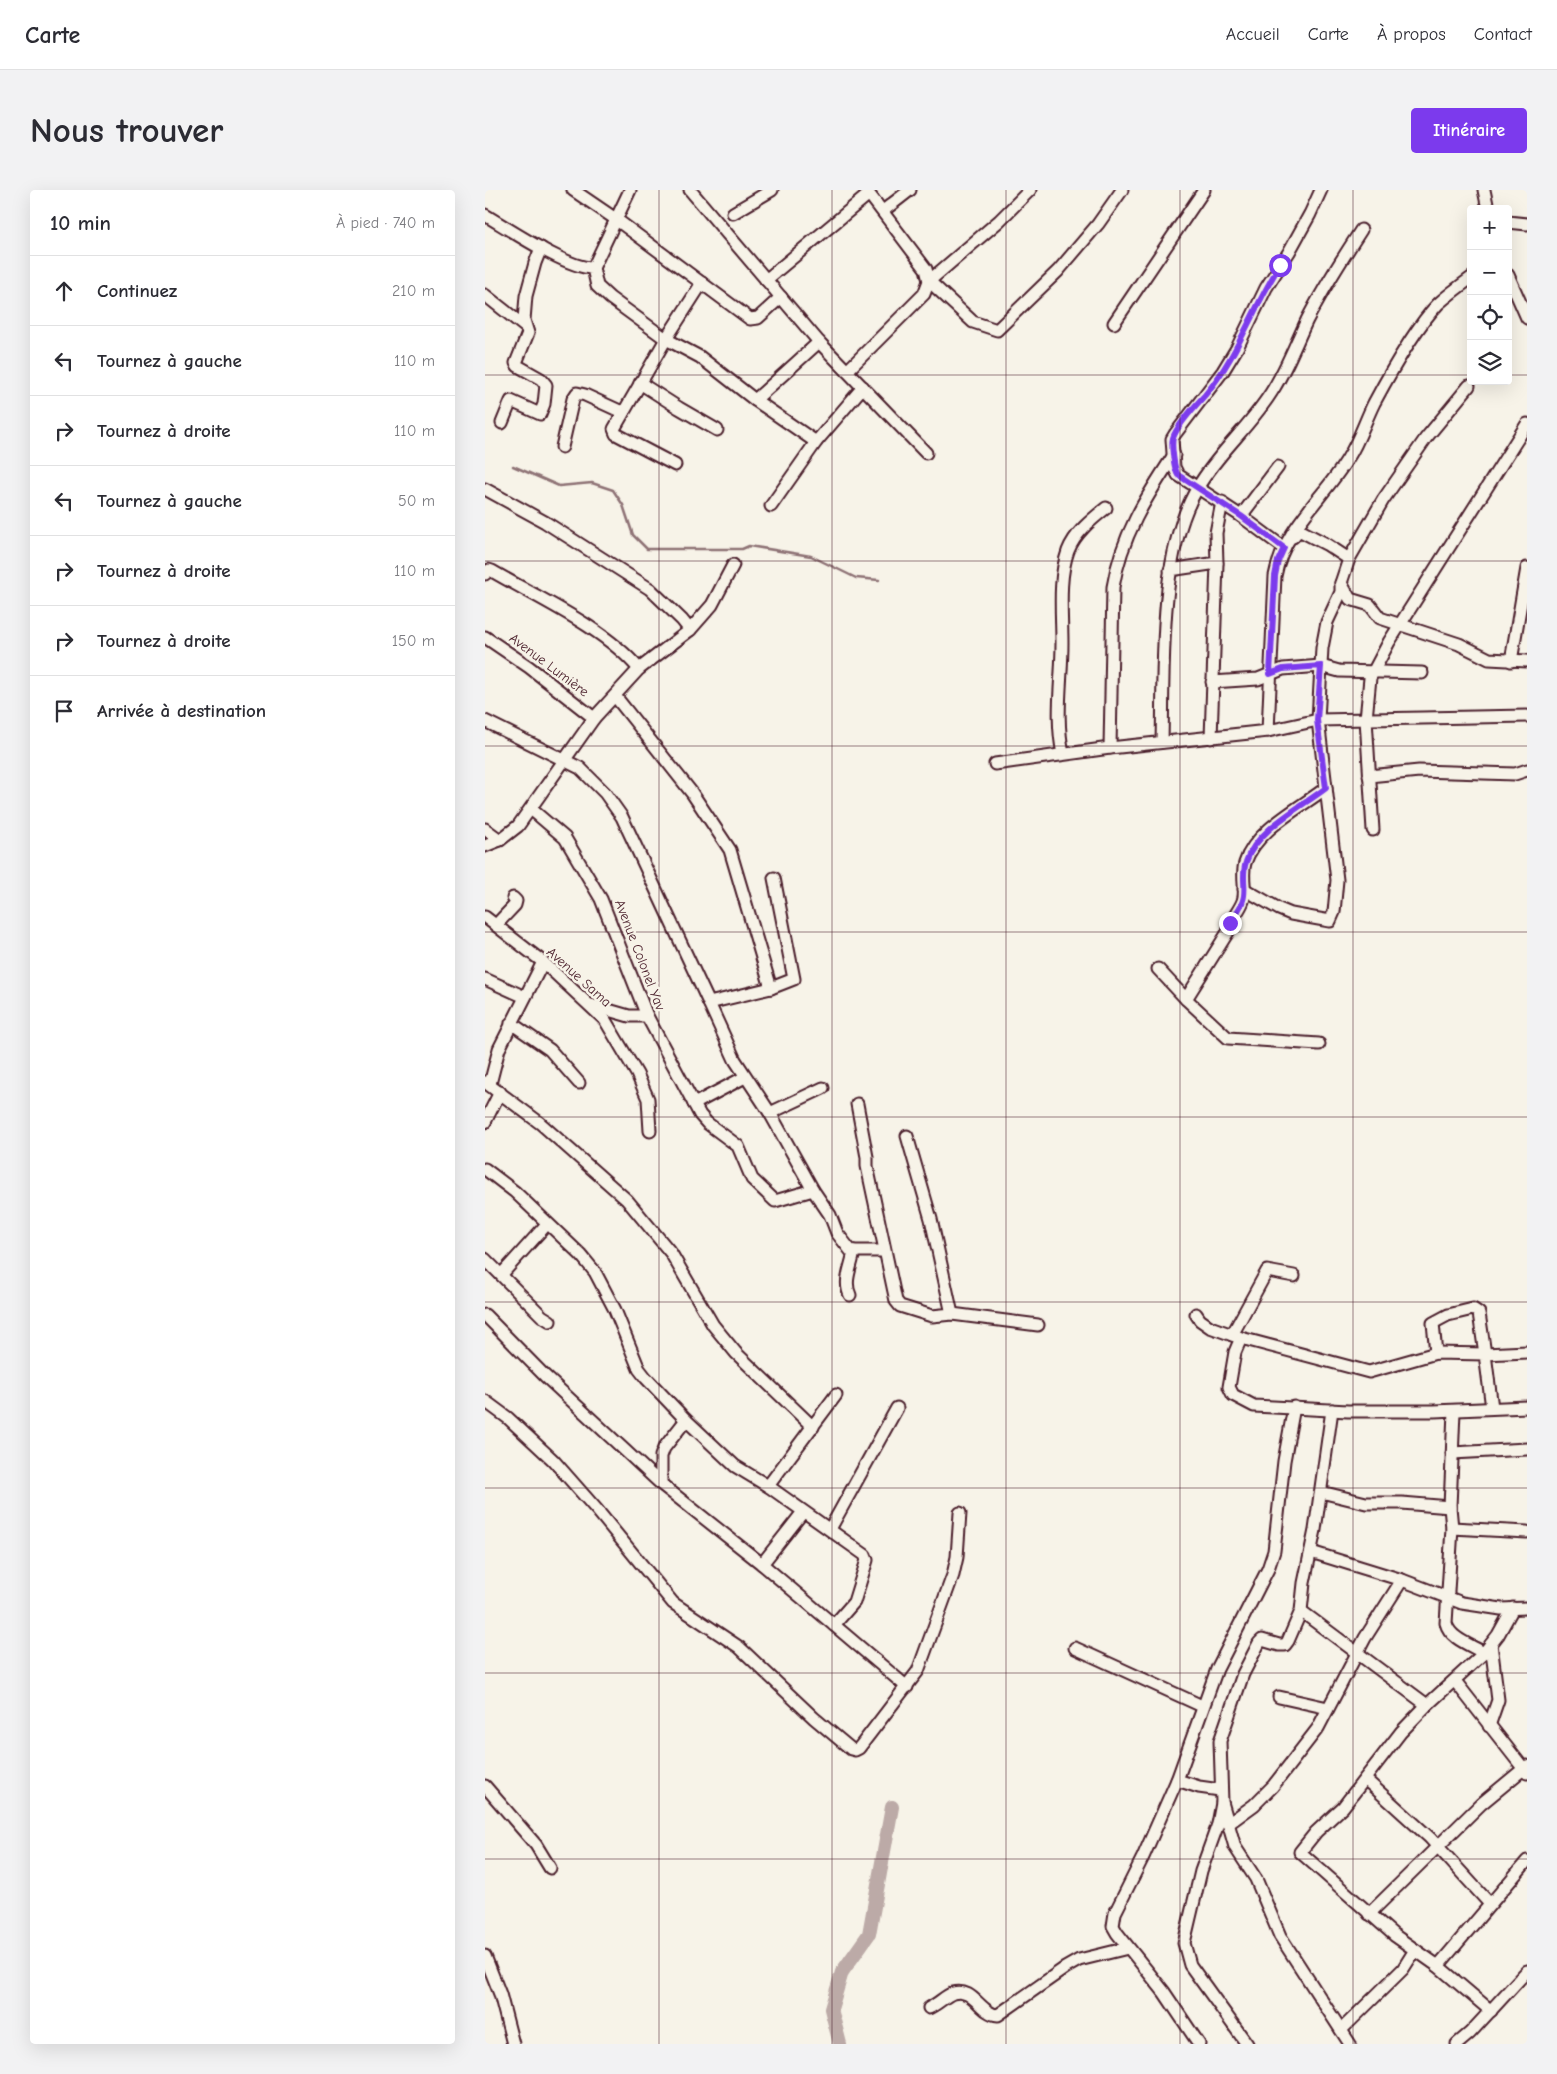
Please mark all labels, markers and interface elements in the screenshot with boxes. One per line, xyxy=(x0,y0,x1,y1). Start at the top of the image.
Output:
text: Carte xyxy=(25,21,80,49)
text: Accueil xyxy=(1226,24,1280,45)
text: Carte xyxy=(1308,24,1349,45)
text: À propos xyxy=(1377,24,1446,45)
text: Contact xyxy=(1474,24,1532,45)
button: Itinéraire xyxy=(1411,108,1527,153)
text: Nous trouver xyxy=(30,110,223,151)
map controls xyxy=(1467,205,1512,385)
button: + xyxy=(1467,205,1512,250)
text: 10 min xyxy=(50,211,111,235)
text: À pied · 740 m xyxy=(336,214,435,232)
button: − xyxy=(1467,250,1512,295)
route start xyxy=(1269,254,1292,277)
icon: ahead xyxy=(50,277,78,305)
text: Continuez xyxy=(97,280,177,302)
text: 210 m xyxy=(392,282,435,300)
button: locate xyxy=(1467,295,1512,340)
button: layers xyxy=(1467,340,1512,385)
icon: left xyxy=(50,347,78,375)
text: Tournez à gauche xyxy=(97,350,242,372)
text: 110 m xyxy=(394,352,435,370)
icon: right xyxy=(50,417,78,445)
text: Tournez à droite xyxy=(97,420,231,442)
text: 110 m xyxy=(394,422,435,440)
icon: left xyxy=(50,487,78,515)
text: Tournez à gauche xyxy=(97,490,242,512)
text: 50 m xyxy=(398,492,435,510)
icon: right xyxy=(50,557,78,585)
text: Tournez à droite xyxy=(97,560,231,582)
text: 110 m xyxy=(394,562,435,580)
icon: right xyxy=(50,627,78,655)
text: Tournez à droite xyxy=(97,630,231,652)
street label: Avenue Lumière xyxy=(506,630,592,700)
text: 150 m xyxy=(392,632,435,650)
icon: arrive xyxy=(50,697,78,725)
text: Arrivée à destination xyxy=(97,700,266,722)
street label: Avenue Colonel Yav xyxy=(611,897,669,1013)
route end xyxy=(1219,912,1242,935)
street label: Avenue Sama xyxy=(543,944,615,1010)

